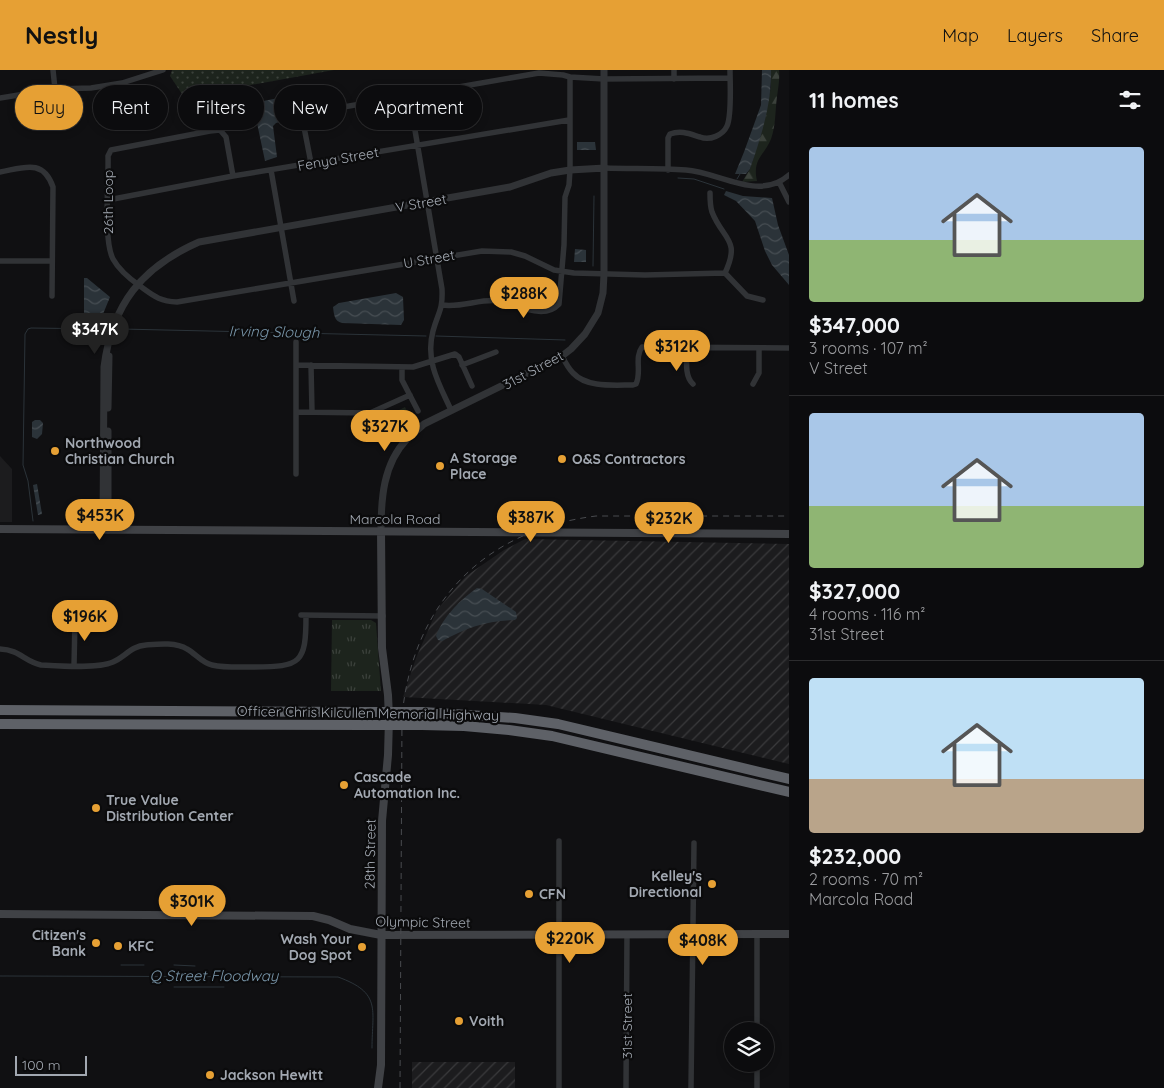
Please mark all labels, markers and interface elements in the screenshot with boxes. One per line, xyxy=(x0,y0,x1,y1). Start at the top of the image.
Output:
text: Nestly xyxy=(25,20,98,50)
text: Map xyxy=(942,24,979,47)
text: Layers xyxy=(1007,24,1063,47)
text: Share xyxy=(1091,24,1139,47)
chip: Buy xyxy=(15,85,83,130)
chip: Rent xyxy=(93,85,168,130)
chip: Filters xyxy=(178,85,264,130)
chip: New xyxy=(274,85,346,130)
chip: Apartment xyxy=(356,85,482,130)
icon: filters xyxy=(1116,86,1144,114)
text: 11 homes xyxy=(809,87,899,113)
street label: Fenya Street xyxy=(296,143,380,175)
street label: 26th Loop xyxy=(99,170,117,234)
icon: home xyxy=(932,180,1022,270)
street label: V Street xyxy=(394,190,448,216)
street label: U Street xyxy=(402,246,456,272)
pin: $288K xyxy=(489,276,559,319)
text: $288K xyxy=(501,283,547,303)
pin: $347K xyxy=(60,312,130,355)
text: $347,000 xyxy=(809,312,900,338)
text: $347K xyxy=(72,319,118,339)
water label: Irving Slough xyxy=(229,321,320,342)
pin: $312K xyxy=(642,330,712,372)
text: $312K xyxy=(655,336,699,356)
text: 3 rooms · 107 m² xyxy=(809,338,928,358)
street label: 31st Street xyxy=(500,346,567,393)
text: V Street xyxy=(809,358,868,378)
pin: $327K xyxy=(350,410,420,452)
text: $327K xyxy=(362,416,408,436)
place label: Northwood Christian Church xyxy=(65,434,175,468)
marker: Northwood Christian Church xyxy=(49,445,61,457)
icon: home xyxy=(932,445,1022,535)
place label: A Storage Place xyxy=(450,449,517,483)
place label: O&S Contractors xyxy=(572,450,686,468)
marker: O&S Contractors xyxy=(556,453,568,465)
marker: A Storage Place xyxy=(434,460,446,472)
pin: $453K xyxy=(65,498,135,541)
pin: $387K xyxy=(496,500,566,543)
pin: $232K xyxy=(634,502,704,544)
text: $453K xyxy=(76,505,124,525)
text: $387K xyxy=(508,507,554,527)
text: $232K xyxy=(646,508,692,528)
street label: Marcola Road xyxy=(349,510,441,528)
text: $327,000 xyxy=(809,578,900,604)
pin: $196K xyxy=(50,600,120,642)
text: 4 rooms · 116 m² xyxy=(809,604,925,624)
text: $196K xyxy=(63,606,107,626)
text: 31st Street xyxy=(809,624,884,644)
street label: Officer Chris Kilcullen Memorial Highway xyxy=(237,702,499,724)
icon: home xyxy=(932,710,1022,800)
place label: Cascade Automation Inc. xyxy=(354,768,460,802)
marker: Cascade Automation Inc. xyxy=(338,779,350,791)
place label: True Value Distribution Center xyxy=(106,791,234,825)
marker: True Value Distribution Center xyxy=(90,802,102,814)
street label: 28th Street xyxy=(360,819,380,889)
text: $232,000 xyxy=(809,843,901,869)
place label: Kelley's Directional xyxy=(629,867,702,901)
text: 2 rooms · 70 m² xyxy=(809,869,923,889)
marker: Kelley's Directional xyxy=(706,878,718,890)
pin: $301K xyxy=(157,884,227,927)
place label: CFN xyxy=(539,885,566,903)
marker: CFN xyxy=(523,888,535,900)
text: Marcola Road xyxy=(809,889,913,909)
text: $301K xyxy=(170,891,214,911)
street label: Olympic Street xyxy=(375,912,471,932)
pin: $220K xyxy=(535,922,605,964)
pin: $408K xyxy=(668,924,738,966)
place label: Citizen's Bank xyxy=(32,926,86,960)
text: $220K xyxy=(546,928,594,948)
place label: Wash Your Dog Spot xyxy=(280,930,352,964)
text: $408K xyxy=(679,930,727,950)
marker: Citizen's Bank xyxy=(90,937,102,949)
place label: KFC xyxy=(128,937,154,955)
marker: KFC xyxy=(112,940,124,952)
marker: Wash Your Dog Spot xyxy=(356,941,368,953)
water label: Q Street Floodway xyxy=(150,966,280,985)
street label: 31st Street xyxy=(618,993,636,1059)
place label: Voith xyxy=(469,1012,504,1030)
marker: Voith xyxy=(453,1015,465,1027)
map controls xyxy=(724,1022,774,1072)
button: layers xyxy=(724,1022,774,1072)
scale bar xyxy=(15,1053,88,1076)
text: 100 m xyxy=(22,1056,60,1074)
place label: Jackson Hewitt xyxy=(220,1066,324,1084)
marker: Jackson Hewitt xyxy=(204,1069,216,1081)

